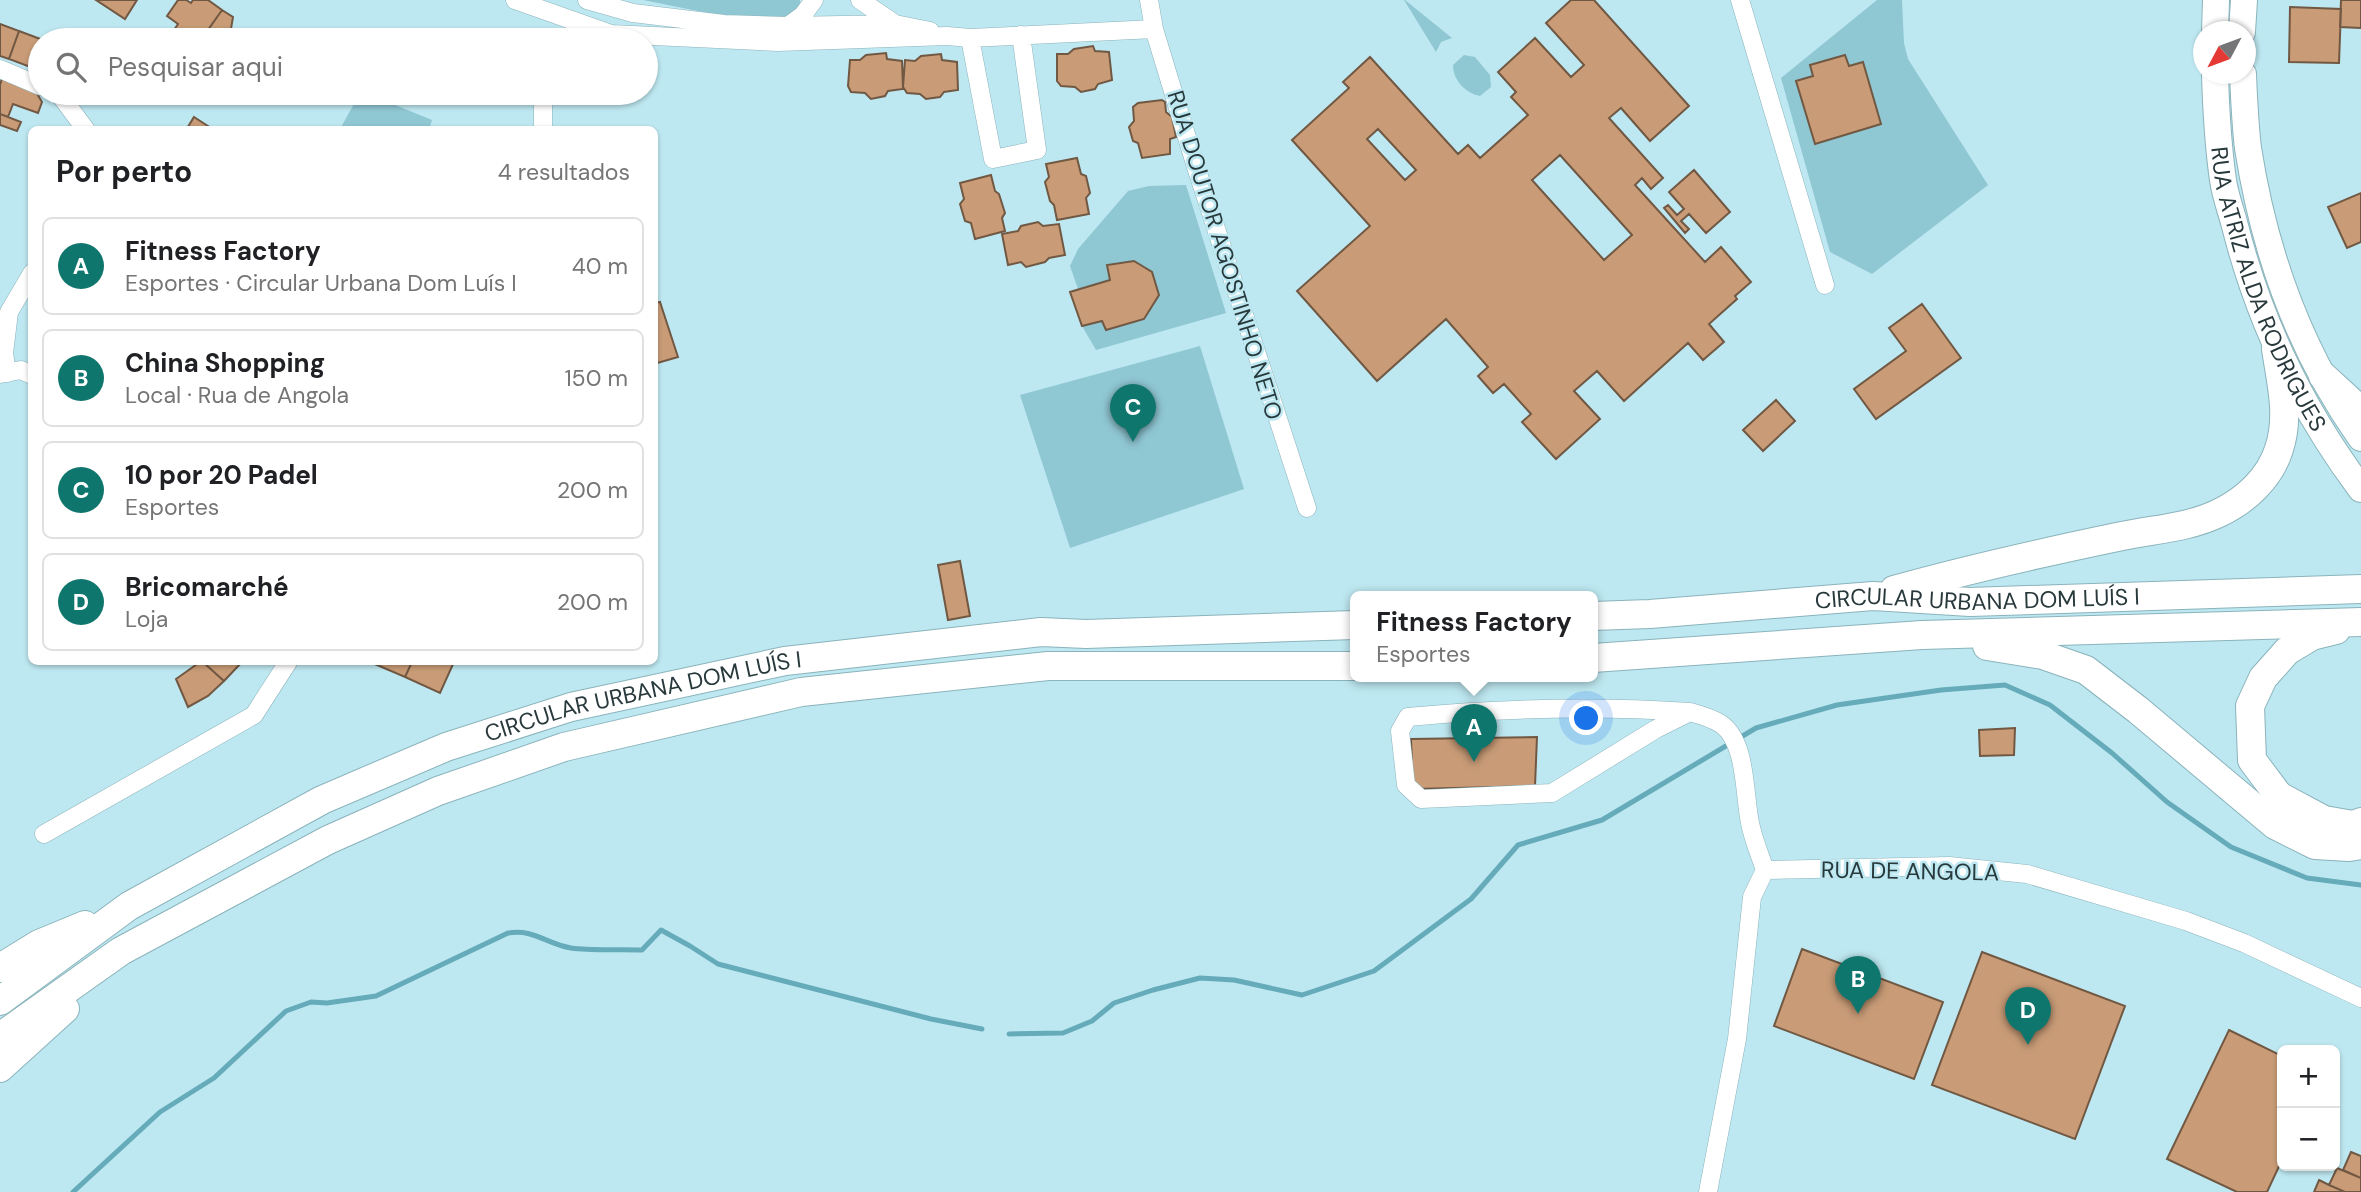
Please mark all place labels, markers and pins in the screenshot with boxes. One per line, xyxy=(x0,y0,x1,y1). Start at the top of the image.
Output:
pin: C xyxy=(1110,384,1156,442)
pin: A xyxy=(1451,704,1497,762)
pin: B xyxy=(1835,956,1881,1014)
pin: D xyxy=(2005,987,2051,1045)

